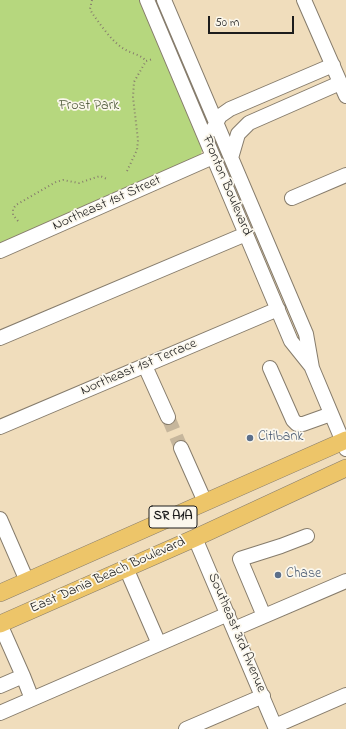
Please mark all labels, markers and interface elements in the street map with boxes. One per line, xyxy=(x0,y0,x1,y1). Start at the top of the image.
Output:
scale bar xyxy=(210,8,296,34)
text: 50 m xyxy=(215,14,239,32)
park label: Frost Park xyxy=(59,99,119,115)
street label: Fronton Boulevard xyxy=(197,133,255,239)
street label: Northeast 1st Street xyxy=(50,173,164,235)
street label: Northeast 1st Terrace xyxy=(78,336,200,400)
place label: Citibank xyxy=(258,430,303,446)
marker: Citibank xyxy=(245,433,255,443)
road number: SR A1A xyxy=(149,506,197,528)
street label: East Dania Beach Boulevard xyxy=(28,534,188,618)
place label: Chase xyxy=(286,567,321,583)
marker: Chase xyxy=(273,570,283,580)
street label: Southeast 3rd Avenue xyxy=(203,571,269,695)

